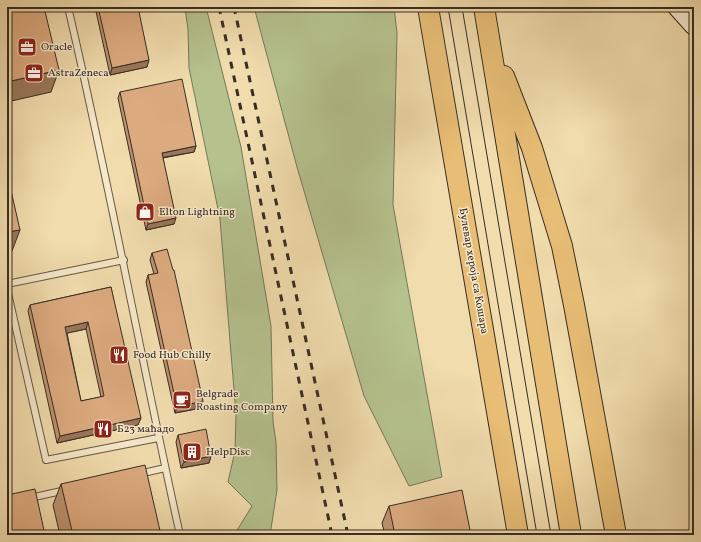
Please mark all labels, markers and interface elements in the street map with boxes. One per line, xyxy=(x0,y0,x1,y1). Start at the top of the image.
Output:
office icon: Oracle xyxy=(16,36,38,58)
place label: Oracle xyxy=(41,40,72,55)
office icon: AstraZeneca xyxy=(23,62,45,84)
place label: AstraZeneca xyxy=(48,66,109,81)
shop icon: Elton Lightning xyxy=(134,201,156,223)
place label: Elton Lightning xyxy=(159,205,235,220)
street label: Булевар хероја са Кошара xyxy=(454,207,492,336)
restaurant icon: Food Hub Chilly xyxy=(108,344,130,366)
place label: Food Hub Chilly xyxy=(133,348,211,363)
place label: Belgrade Roasting Company xyxy=(196,387,288,415)
cafe icon: Belgrade Roasting Company xyxy=(171,389,193,411)
restaurant icon: Б23 маћадо xyxy=(92,418,114,440)
place label: Б23 маћадо xyxy=(117,422,174,437)
building icon: HelpDisc xyxy=(181,441,203,463)
place label: HelpDisc xyxy=(206,445,250,460)

